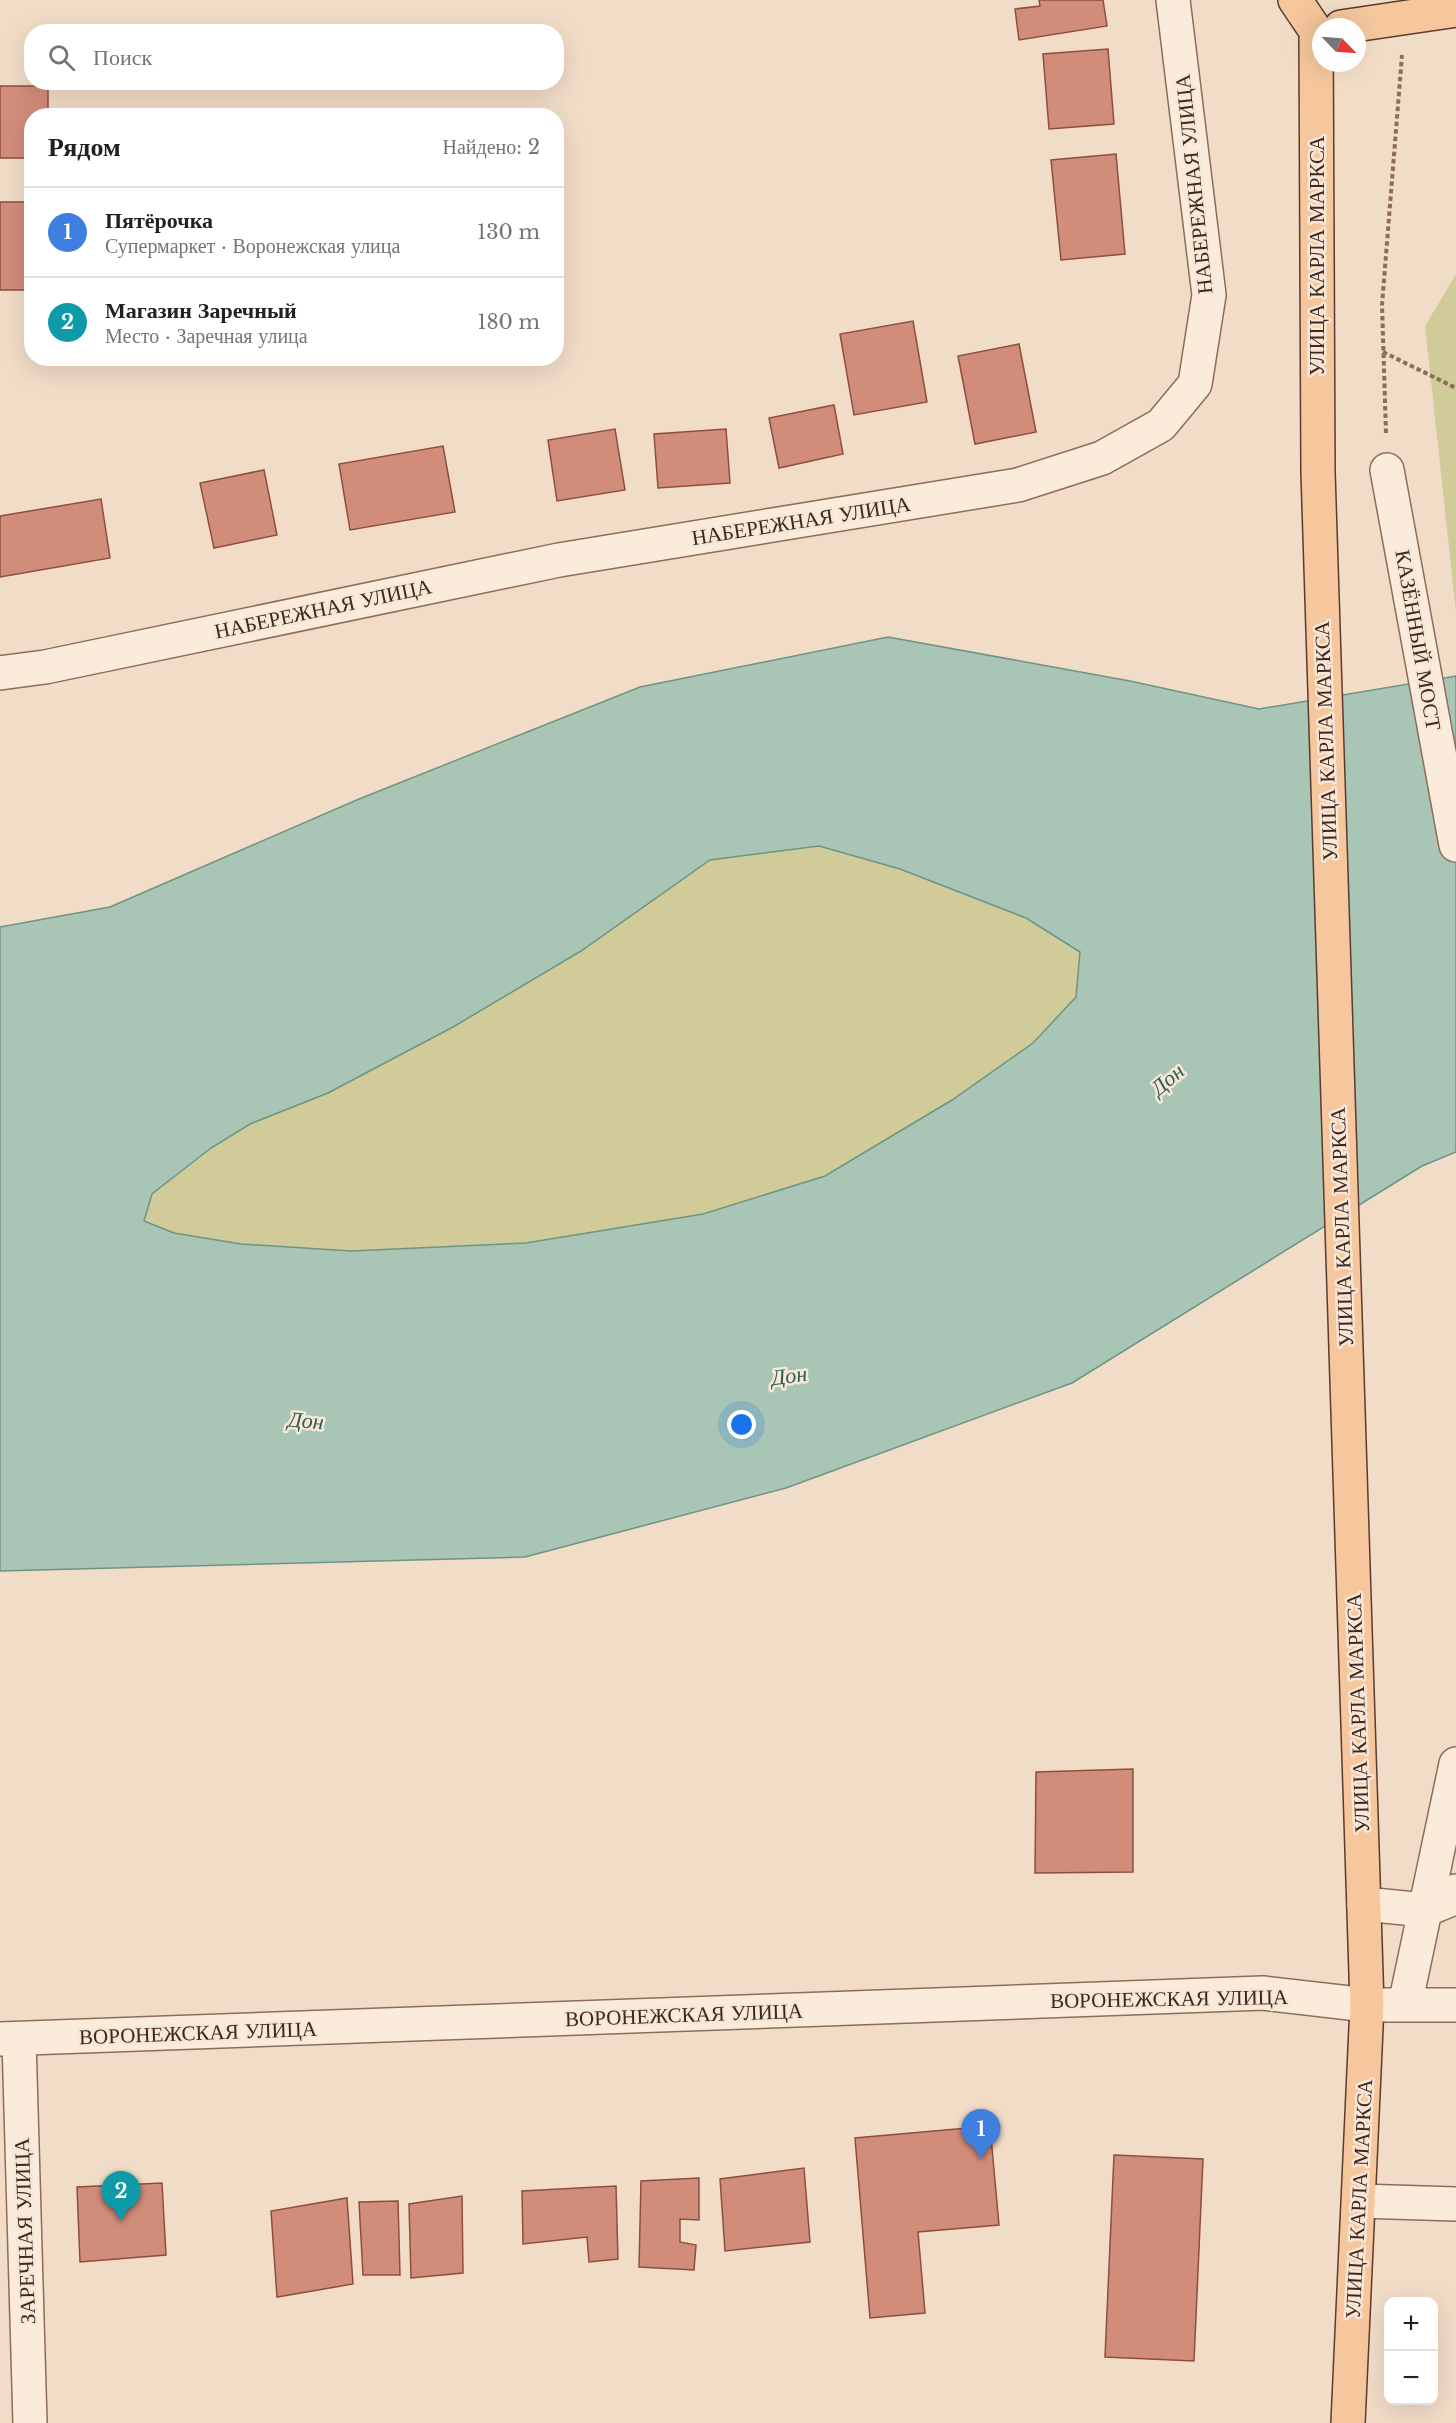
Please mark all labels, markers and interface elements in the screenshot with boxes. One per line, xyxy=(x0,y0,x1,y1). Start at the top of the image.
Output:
north arrow xyxy=(1312,18,1366,72)
search box xyxy=(24,24,564,90)
icon: search xyxy=(45,41,78,74)
text: Поиск xyxy=(93,44,152,71)
street label: НАБЕРЕЖНАЯ УЛИЦА xyxy=(1169,72,1218,295)
text: Рядом xyxy=(48,131,121,163)
text: Найдено: 2 xyxy=(442,135,540,159)
street label: УЛИЦА КАРЛА МАРКСА xyxy=(1304,135,1330,376)
text: Пятёрочка xyxy=(105,207,213,234)
text: 1 xyxy=(63,220,72,244)
text: 130 m xyxy=(477,220,540,244)
text: Супермаркет · Воронежская улица xyxy=(105,234,400,258)
text: Магазин Заречный xyxy=(105,297,297,324)
text: 2 xyxy=(61,310,74,334)
text: 180 m xyxy=(477,310,540,334)
text: Место · Заречная улица xyxy=(105,324,308,348)
street label: НАБЕРЕЖНАЯ УЛИЦА xyxy=(690,491,913,551)
street label: КАЗЁННЫЙ МОСТ xyxy=(1389,548,1447,732)
street label: НАБЕРЕЖНАЯ УЛИЦА xyxy=(212,573,435,645)
street label: УЛИЦА КАРЛА МАРКСА xyxy=(1309,620,1343,861)
water label: Дон xyxy=(1143,1057,1190,1103)
street label: УЛИЦА КАРЛА МАРКСА xyxy=(1325,1106,1359,1347)
water label: Дон xyxy=(768,1360,809,1391)
water label: Дон xyxy=(285,1405,325,1436)
your location xyxy=(727,1410,756,1439)
street label: УЛИЦА КАРЛА МАРКСА xyxy=(1341,1592,1375,1833)
street label: ВОРОНЕЖСКАЯ УЛИЦА xyxy=(1050,1984,1289,2014)
street label: ВОРОНЕЖСКАЯ УЛИЦА xyxy=(565,1998,804,2032)
street label: ВОРОНЕЖСКАЯ УЛИЦА xyxy=(79,2016,318,2050)
street label: УЛИЦА КАРЛА МАРКСА xyxy=(1340,2078,1378,2320)
pin: 1 xyxy=(962,2110,1000,2159)
street label: ЗАРЕЧНАЯ УЛИЦА xyxy=(9,2137,41,2325)
pin: 2 xyxy=(102,2172,140,2221)
map controls xyxy=(1384,2297,1438,2405)
button: + xyxy=(1384,2297,1438,2351)
button: − xyxy=(1384,2351,1438,2405)

